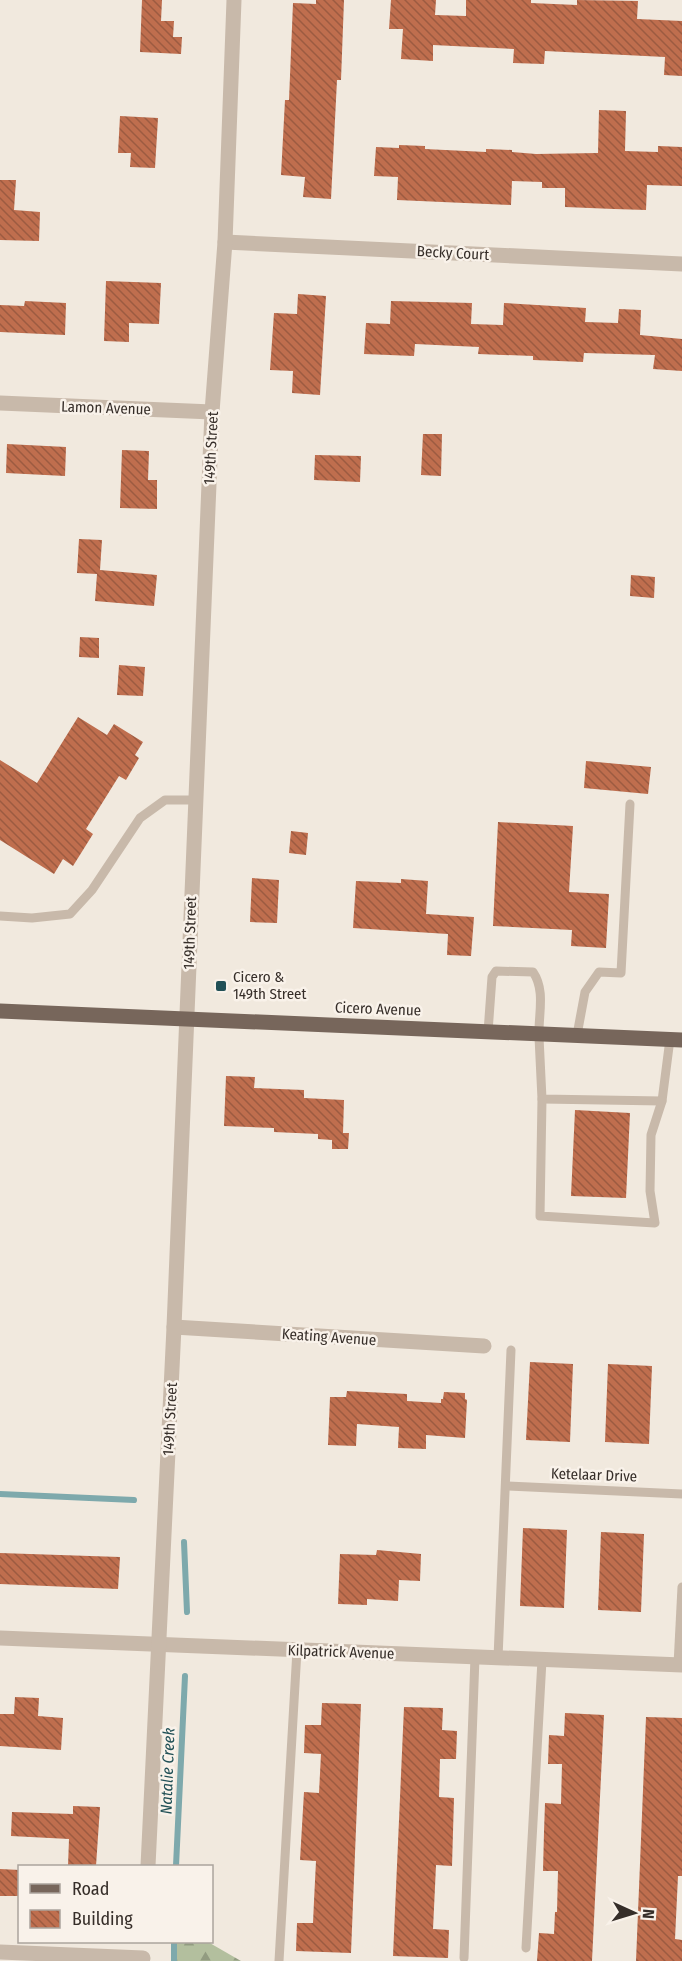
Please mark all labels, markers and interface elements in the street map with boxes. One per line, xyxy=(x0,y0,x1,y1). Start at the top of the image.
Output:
street label: Becky Court xyxy=(416,242,490,264)
street label: Lamon Avenue xyxy=(61,397,151,419)
street label: 149th Street xyxy=(200,411,222,485)
street label: 149th Street xyxy=(180,896,200,970)
place label: Cicero & 149th Street xyxy=(233,968,306,1003)
marker: Cicero & 149th Street xyxy=(214,979,228,993)
street label: Cicero Avenue xyxy=(335,999,421,1019)
street label: Keating Avenue xyxy=(281,1325,377,1349)
street label: 149th Street xyxy=(159,1382,181,1456)
street label: Ketelaar Drive xyxy=(551,1465,637,1485)
street label: Kilpatrick Avenue xyxy=(287,1641,395,1663)
water label: Natalie Creek xyxy=(156,1727,179,1815)
legend xyxy=(18,1865,213,1943)
text: Road xyxy=(72,1878,109,1900)
north arrow xyxy=(604,1883,664,1943)
text: Building xyxy=(72,1908,133,1930)
text: N xyxy=(639,1909,658,1919)

